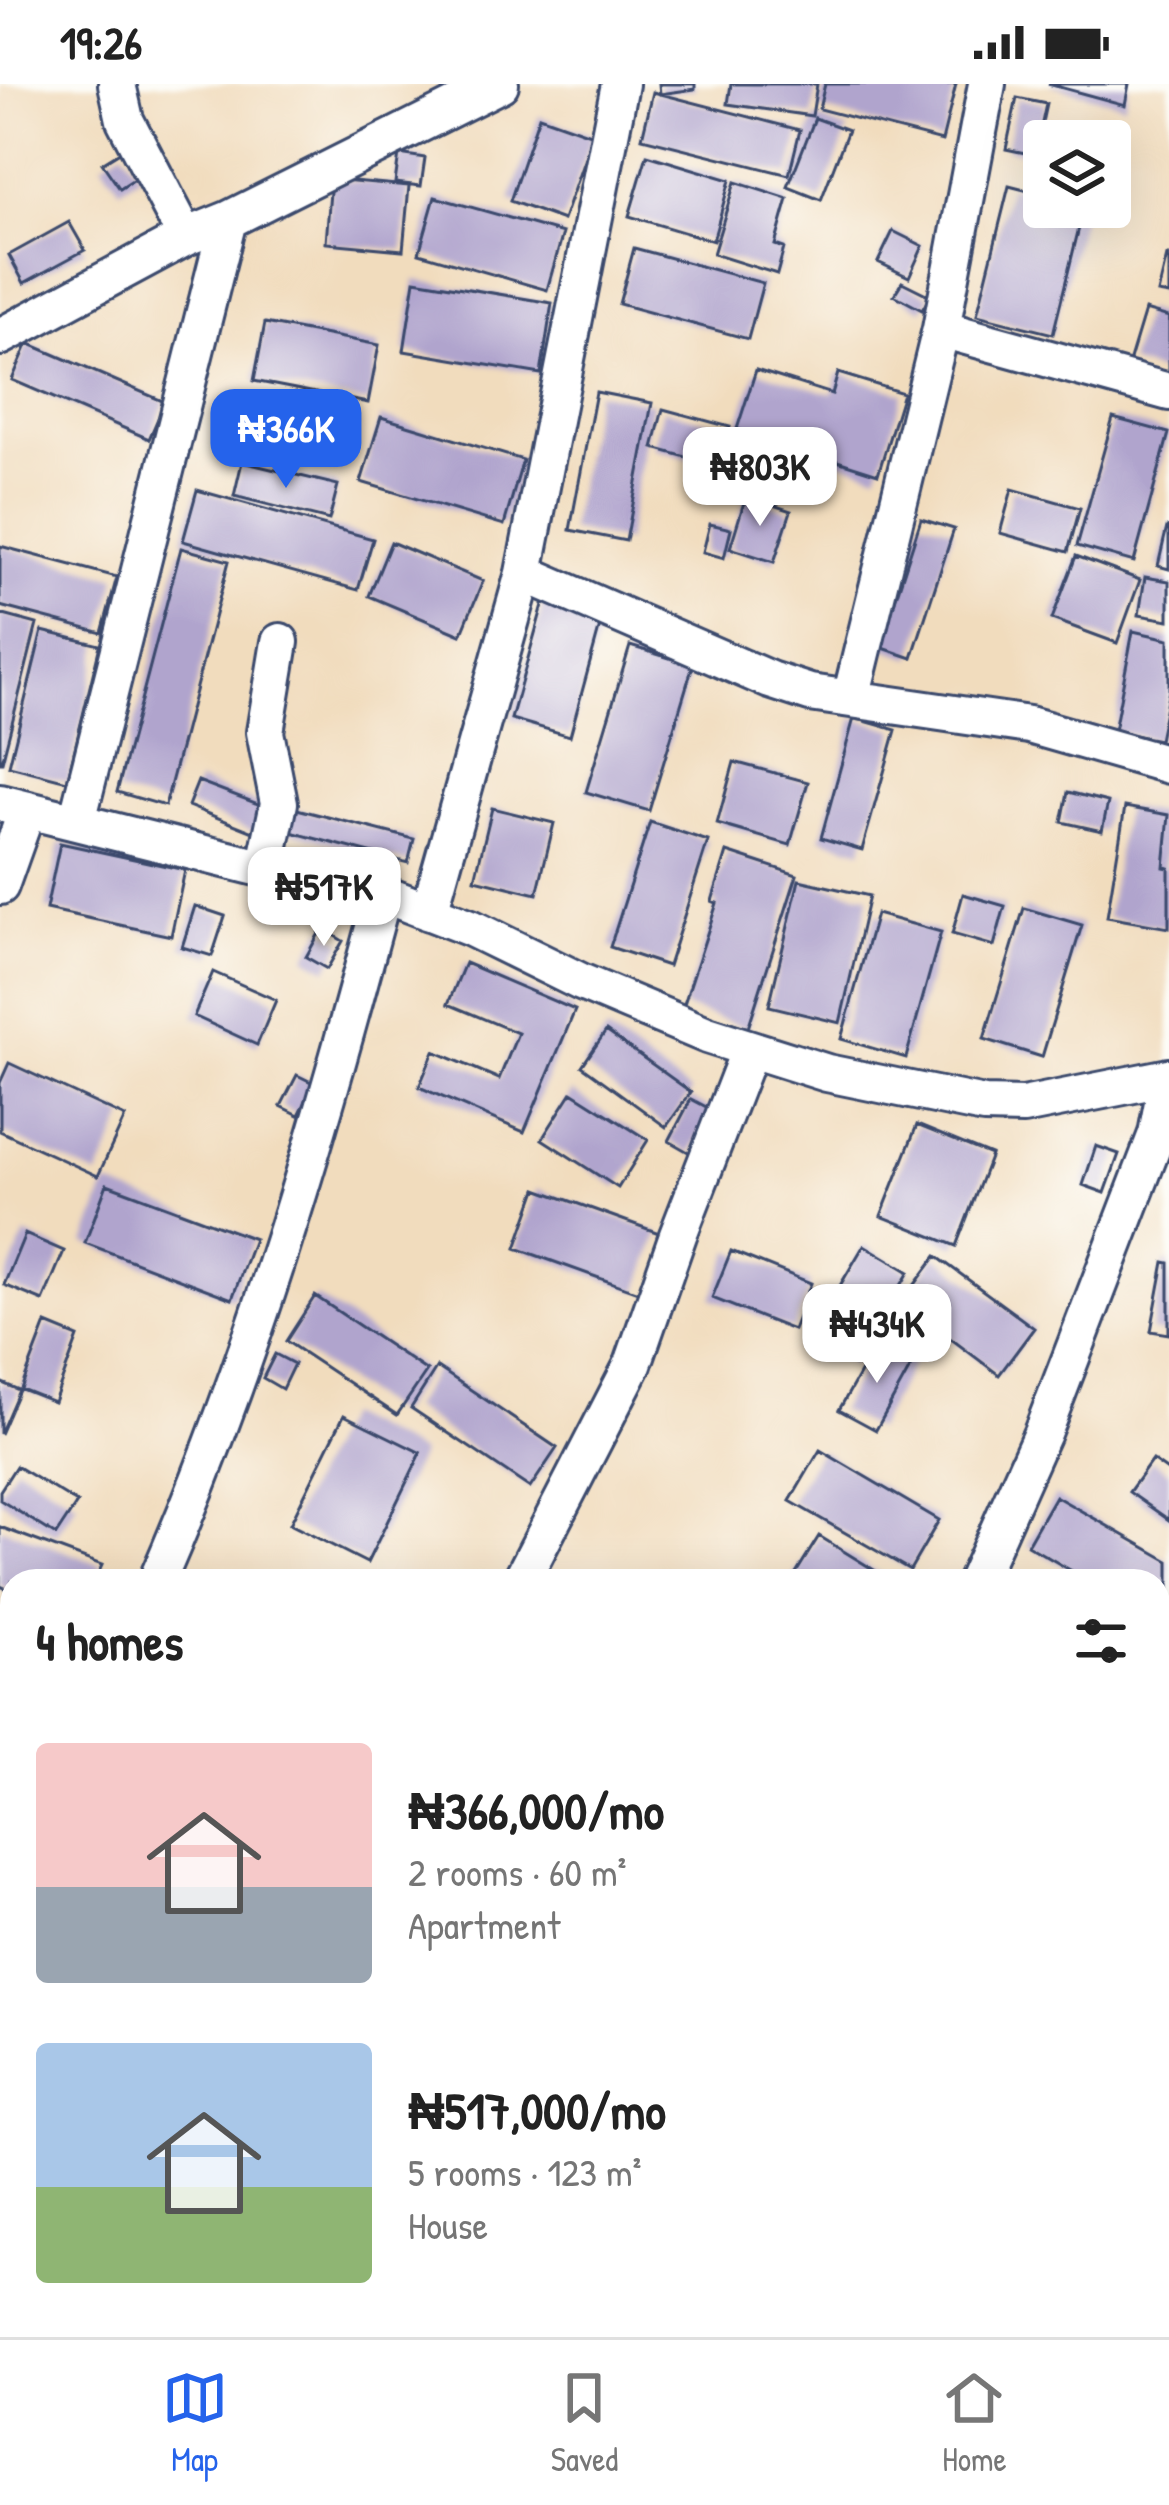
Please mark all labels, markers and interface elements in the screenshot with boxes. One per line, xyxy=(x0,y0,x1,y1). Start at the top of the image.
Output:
text: 19:26 xyxy=(60,12,142,73)
map controls xyxy=(1023,120,1131,228)
button: layers xyxy=(1023,120,1131,228)
pin: ₦366K xyxy=(202,389,370,491)
text: ₦366K xyxy=(237,401,335,454)
pin: ₦803K xyxy=(676,427,844,529)
text: ₦803K xyxy=(710,439,810,492)
pin: ₦517K xyxy=(240,847,408,949)
text: ₦517K xyxy=(275,859,373,912)
pin: ₦434K xyxy=(793,1284,961,1386)
text: ₦434K xyxy=(829,1296,925,1349)
text: 4 homes xyxy=(36,1607,183,1676)
icon: filters xyxy=(1068,1608,1134,1674)
text: ₦366,000/mo xyxy=(408,1776,664,1845)
icon: home xyxy=(132,1791,276,1935)
text: 2 rooms · 60 m² xyxy=(408,1845,626,1898)
text: Apartment xyxy=(408,1898,561,1951)
text: ₦517,000/mo xyxy=(408,2076,666,2145)
icon: home xyxy=(132,2091,276,2235)
text: 5 rooms · 123 m² xyxy=(408,2145,642,2198)
text: House xyxy=(408,2198,488,2251)
tab: Map xyxy=(162,2365,228,2481)
tab: Saved xyxy=(551,2365,618,2481)
tab: Home xyxy=(941,2365,1007,2481)

